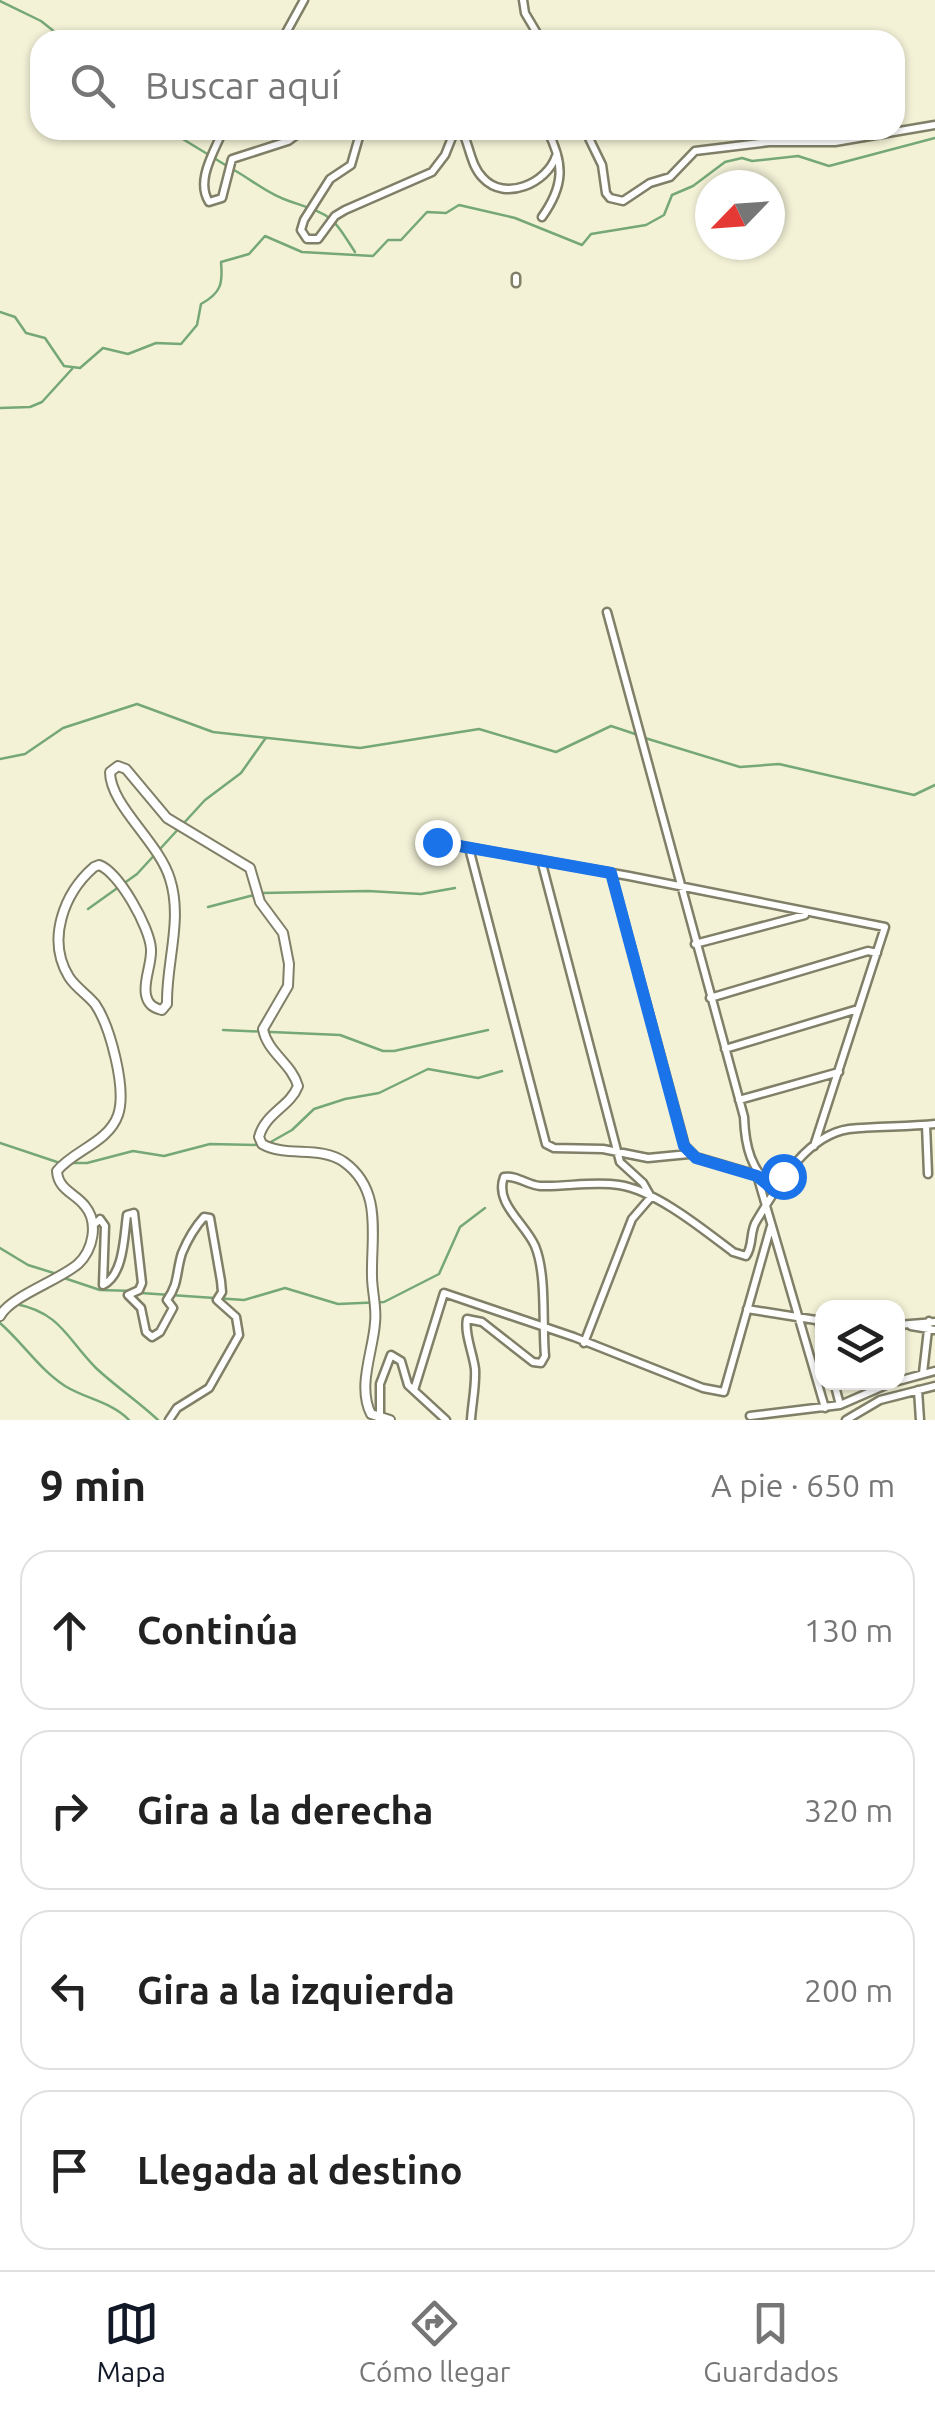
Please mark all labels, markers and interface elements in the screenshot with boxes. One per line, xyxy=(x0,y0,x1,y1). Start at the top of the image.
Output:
search box xyxy=(30,30,905,140)
icon: search xyxy=(65,58,120,113)
text: Buscar aquí xyxy=(145,64,340,106)
north arrow xyxy=(695,170,785,260)
route end xyxy=(415,820,461,866)
route start xyxy=(761,1154,807,1200)
map controls xyxy=(815,1300,905,1390)
button: layers xyxy=(815,1300,905,1390)
text: 9 min xyxy=(40,1462,146,1509)
text: A pie · 650 m xyxy=(711,1467,895,1503)
icon: ahead xyxy=(42,1603,97,1658)
text: Continúa xyxy=(137,1609,298,1651)
text: 130 m xyxy=(804,1612,893,1648)
icon: right xyxy=(42,1783,97,1838)
text: Gira a la derecha xyxy=(137,1789,433,1831)
text: 320 m xyxy=(804,1792,893,1828)
icon: left xyxy=(42,1963,97,2018)
text: Gira a la izquierda xyxy=(137,1969,455,2011)
text: 200 m xyxy=(804,1972,893,2008)
icon: arrive xyxy=(42,2143,97,2198)
text: Llegada al destino xyxy=(137,2149,463,2191)
tab: Mapa xyxy=(96,2296,166,2387)
tab: Cómo llegar xyxy=(359,2296,510,2387)
tab: Guardados xyxy=(703,2296,839,2387)

